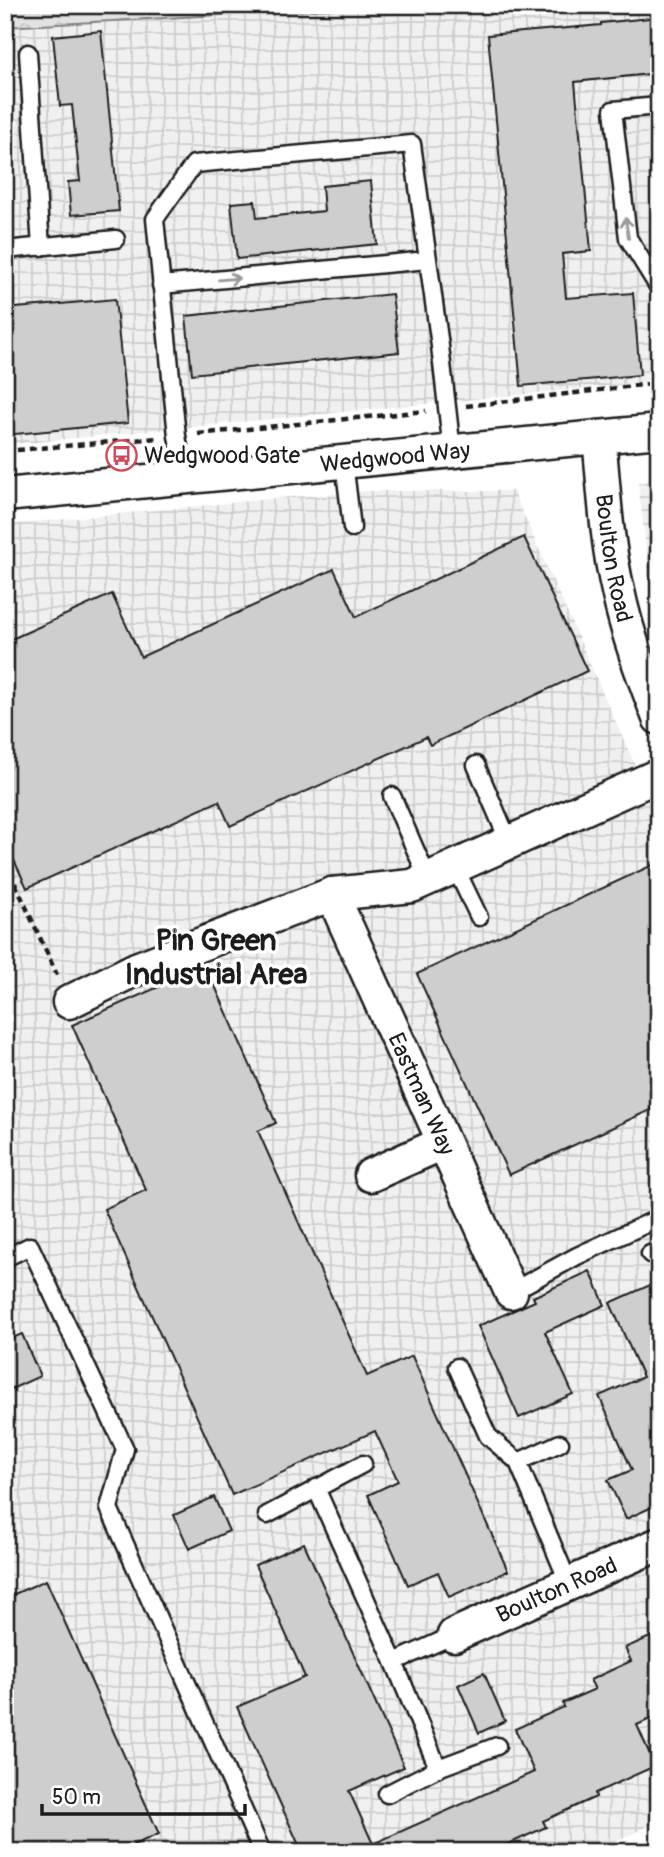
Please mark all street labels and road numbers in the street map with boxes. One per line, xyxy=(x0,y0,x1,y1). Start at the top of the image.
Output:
street label: Wedgwood Way xyxy=(319,435,472,479)
street label: Boulton Road xyxy=(590,493,639,625)
street label: Eastman Way xyxy=(382,1028,462,1160)
street label: Boulton Road xyxy=(491,1550,621,1629)

